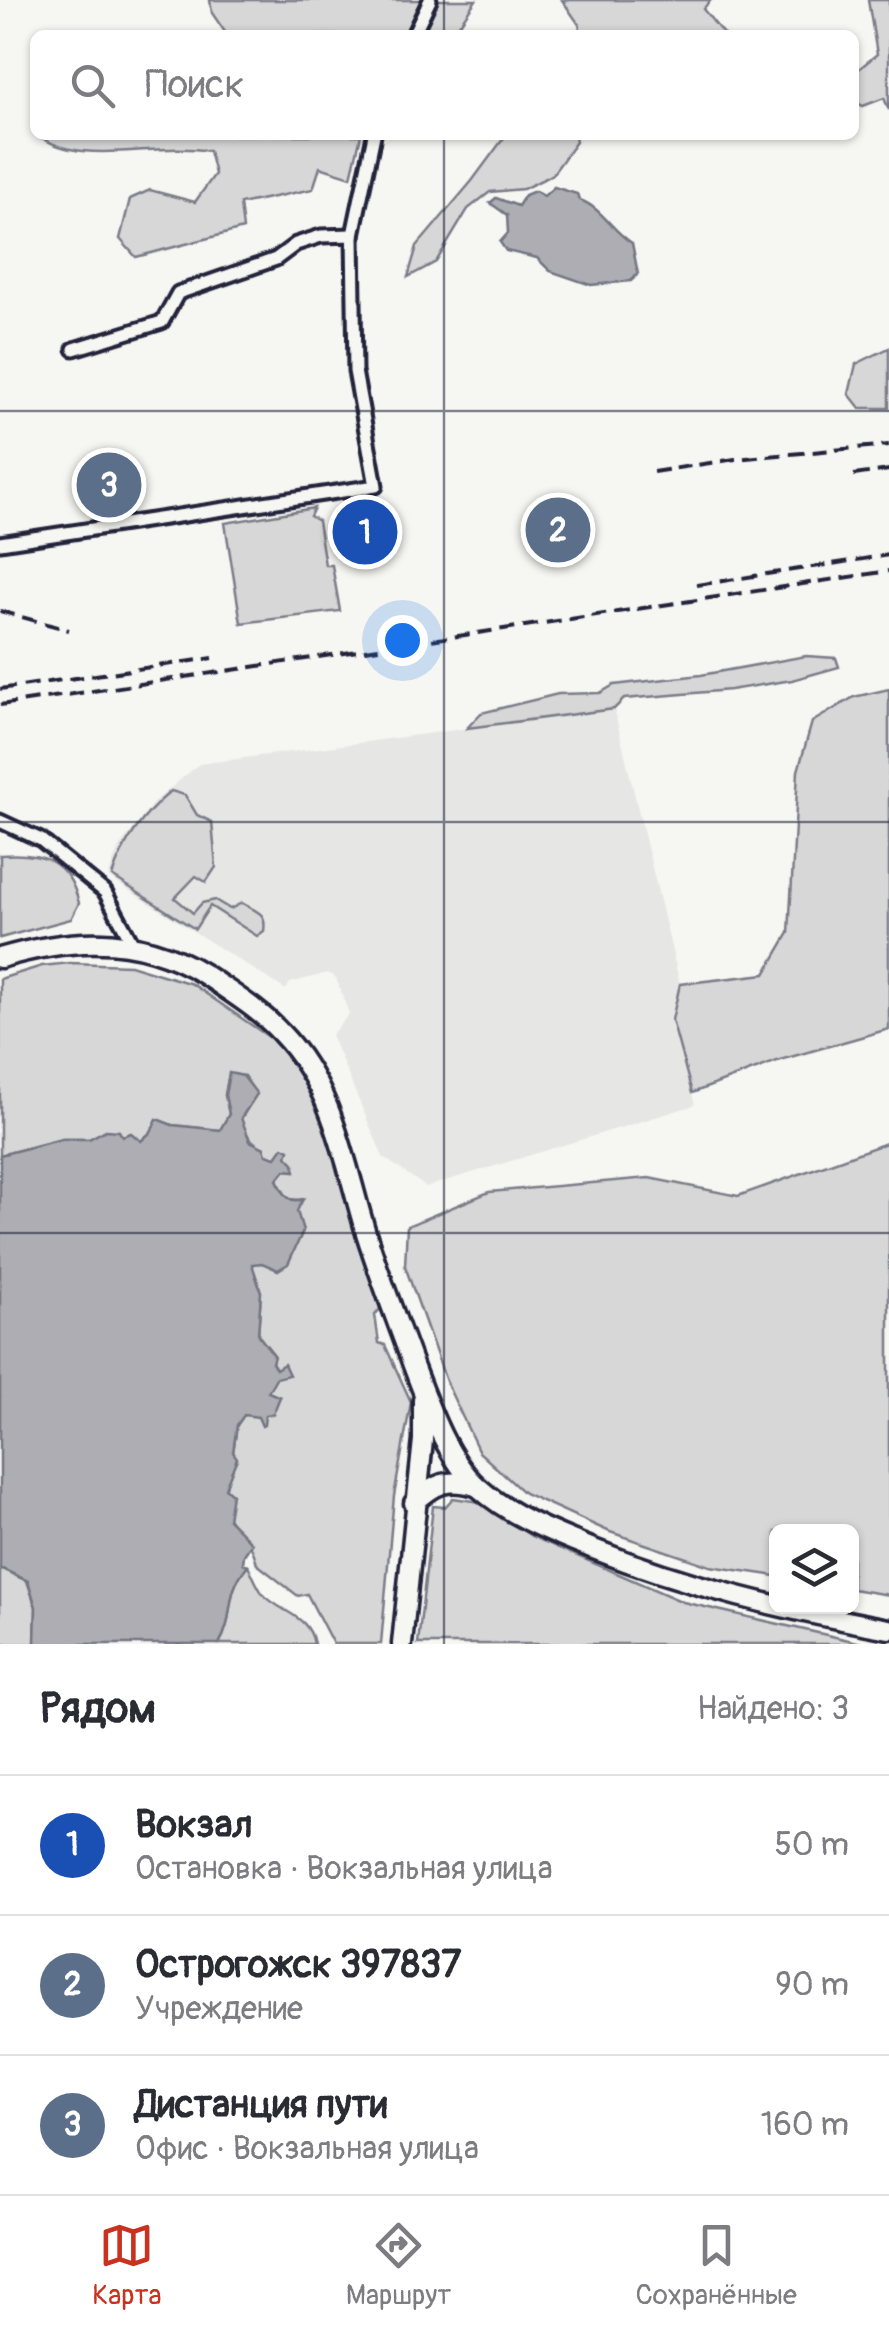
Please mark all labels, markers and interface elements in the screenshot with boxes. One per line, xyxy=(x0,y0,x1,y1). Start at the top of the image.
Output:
search box xyxy=(30,30,859,140)
icon: search xyxy=(65,58,120,113)
text: Поиск xyxy=(145,61,244,109)
pin: 3 xyxy=(76,448,142,522)
pin: 2 xyxy=(526,492,590,568)
pin: 1 xyxy=(332,494,398,570)
your location xyxy=(377,615,428,666)
map controls xyxy=(769,1524,859,1614)
button: layers xyxy=(769,1524,859,1614)
text: Рядом xyxy=(40,1683,156,1735)
text: Найдено: 3 xyxy=(697,1689,849,1729)
text: Вокзал xyxy=(135,1801,253,1849)
text: 1 xyxy=(66,1825,79,1865)
text: 50 m xyxy=(774,1825,849,1865)
text: Остановка · Вокзальная улица xyxy=(135,1849,553,1889)
text: Острогожск 397837 xyxy=(135,1941,461,1989)
text: 2 xyxy=(64,1965,81,2005)
text: 90 m xyxy=(775,1965,849,2005)
text: Учреждение xyxy=(135,1989,303,2029)
text: Дистанция пути xyxy=(135,2081,387,2129)
text: 3 xyxy=(64,2105,81,2145)
text: 160 m xyxy=(761,2105,849,2145)
text: Офис · Вокзальная улица xyxy=(135,2129,479,2169)
tab: Карта xyxy=(92,2218,162,2313)
tab: Маршрут xyxy=(346,2218,451,2313)
tab: Сохранённые xyxy=(635,2218,797,2313)

